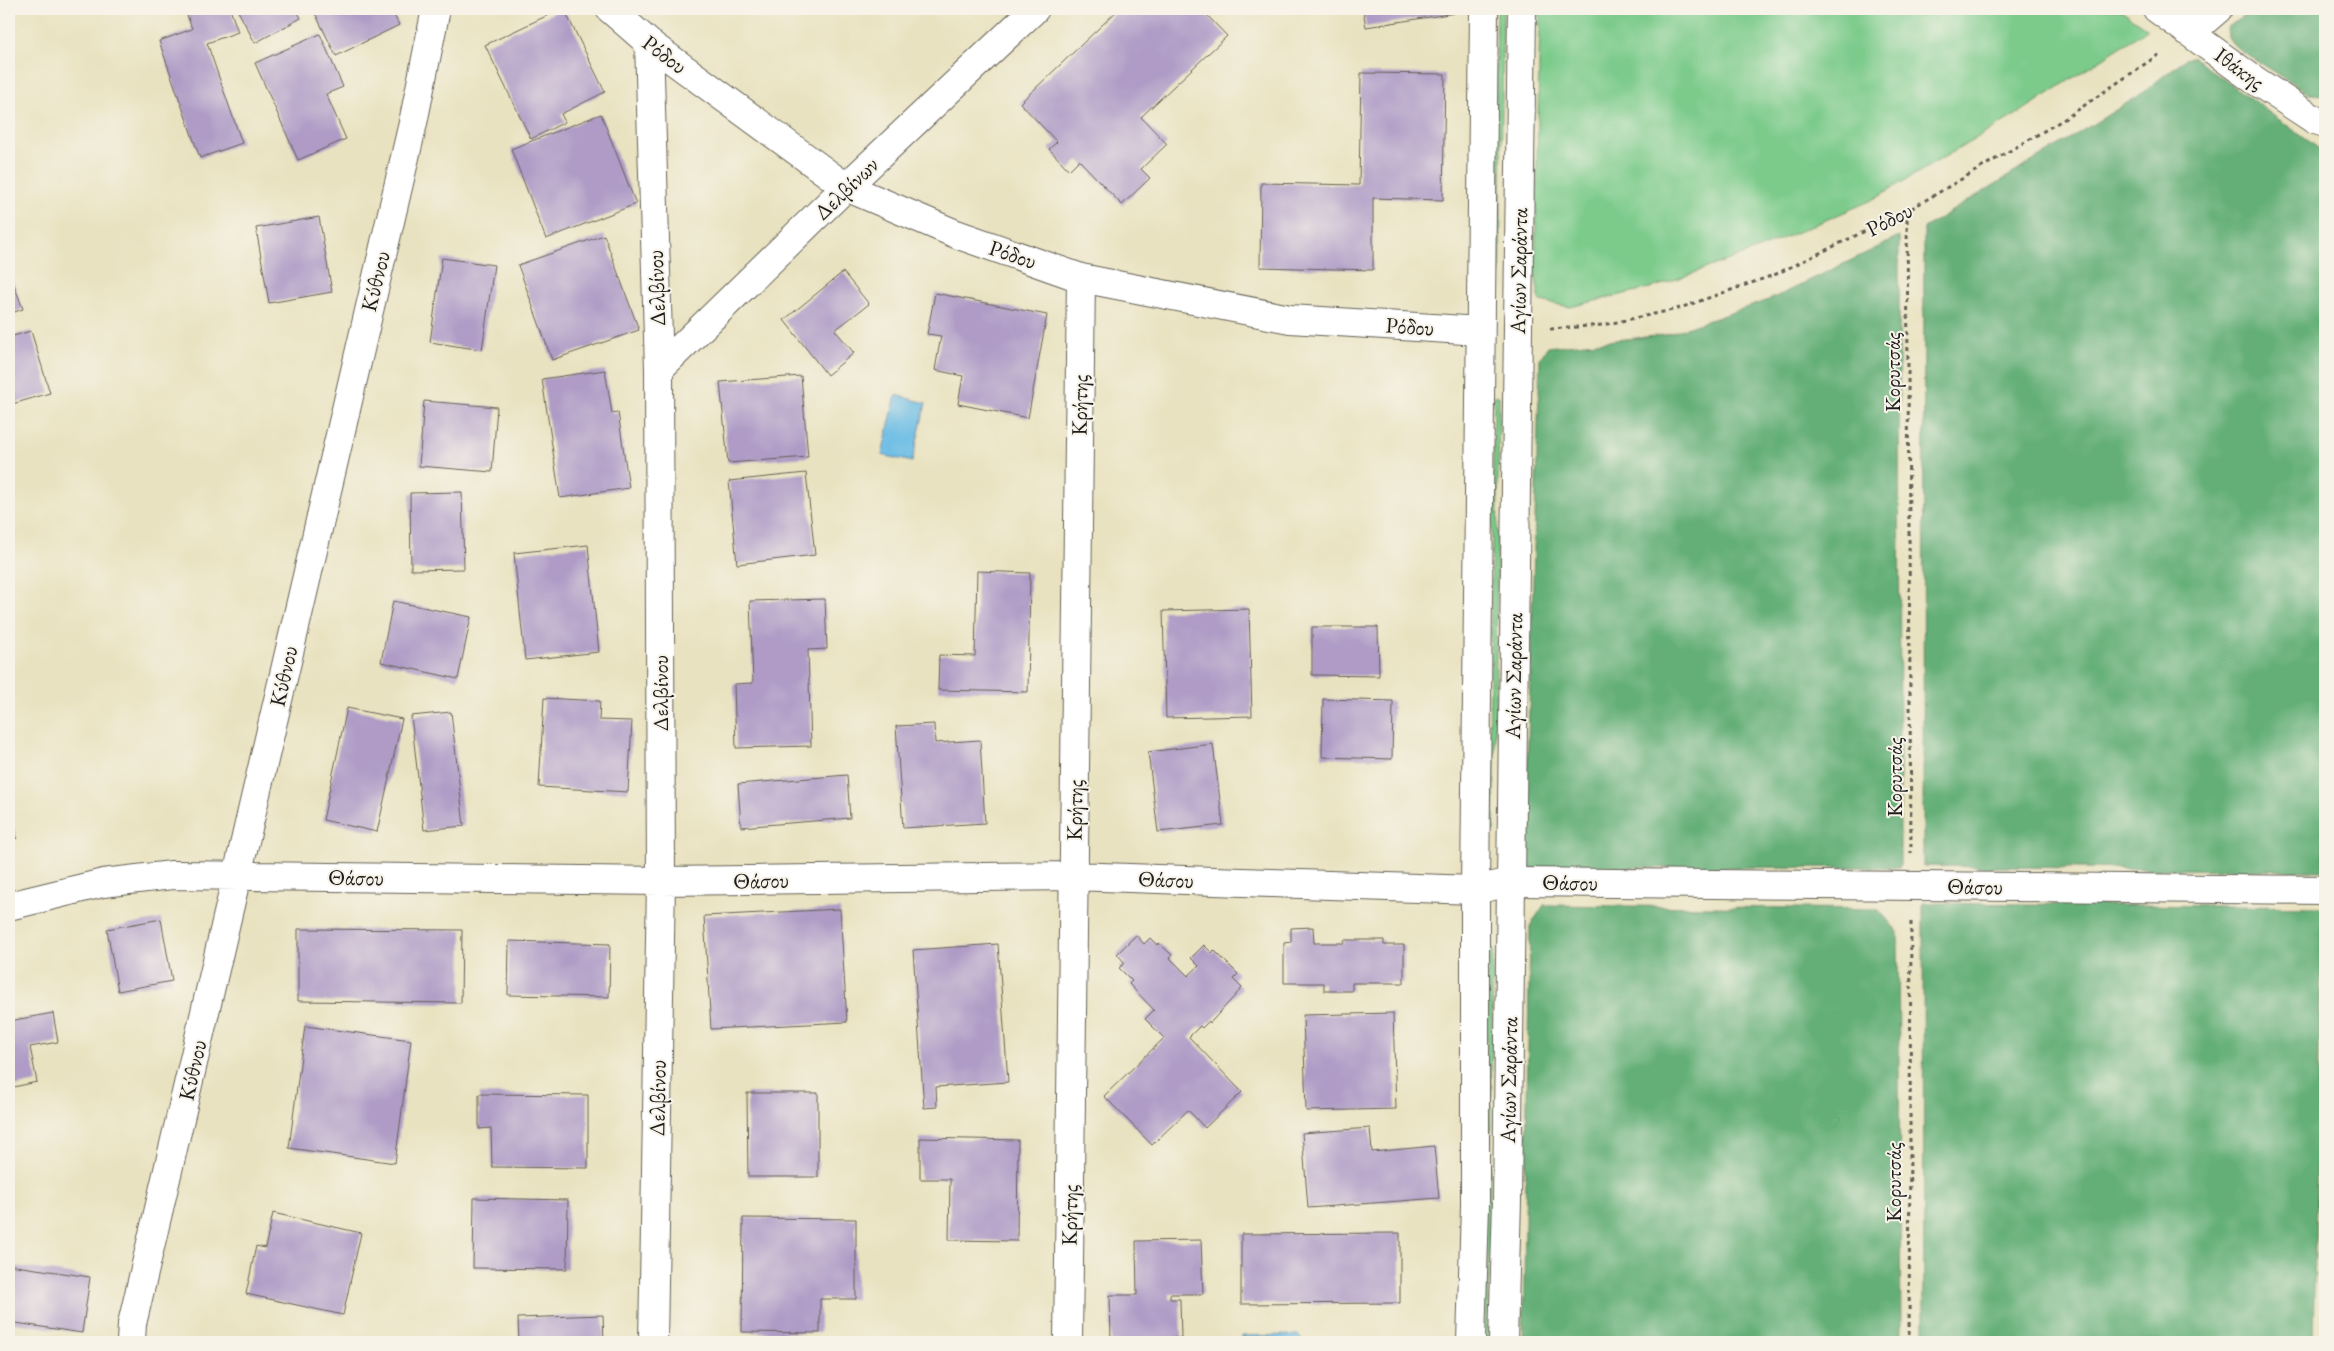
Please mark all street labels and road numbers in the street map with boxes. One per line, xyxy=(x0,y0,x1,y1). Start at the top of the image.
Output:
street label: Ρόδου xyxy=(637,28,693,81)
street label: Ιθάκης xyxy=(2209,41,2270,96)
street label: Δελβίνων xyxy=(808,150,885,226)
street label: Ρόδου xyxy=(1861,196,1917,243)
street label: Αγίων Σαράντα xyxy=(1503,207,1534,335)
street label: Ρόδου xyxy=(985,233,1040,276)
street label: Κύθνου xyxy=(354,248,397,314)
street label: Δελβίνου xyxy=(641,249,672,327)
street label: Ρόδου xyxy=(1385,310,1435,343)
street label: Κορυτσάς xyxy=(1878,332,1907,412)
street label: Κρήτης xyxy=(1064,374,1095,436)
street label: Αγίων Σαράντα xyxy=(1498,612,1529,740)
street label: Κύθνου xyxy=(262,643,305,709)
street label: Δελβίνου xyxy=(646,655,675,731)
street label: Κορυτσάς xyxy=(1880,737,1909,817)
street label: Κρήτης xyxy=(1059,779,1090,841)
street label: Θάσου xyxy=(328,863,384,892)
street label: Θάσου xyxy=(1138,864,1194,895)
street label: Θάσου xyxy=(733,866,789,895)
street label: Θάσου xyxy=(1542,868,1598,897)
street label: Θάσου xyxy=(1947,872,2003,901)
street label: Αγίων Σαράντα xyxy=(1493,1016,1524,1144)
street label: Κύθνου xyxy=(171,1037,214,1103)
street label: Δελβίνου xyxy=(642,1060,673,1136)
street label: Κορυτσάς xyxy=(1879,1142,1908,1222)
street label: Κρήτης xyxy=(1054,1184,1085,1246)

